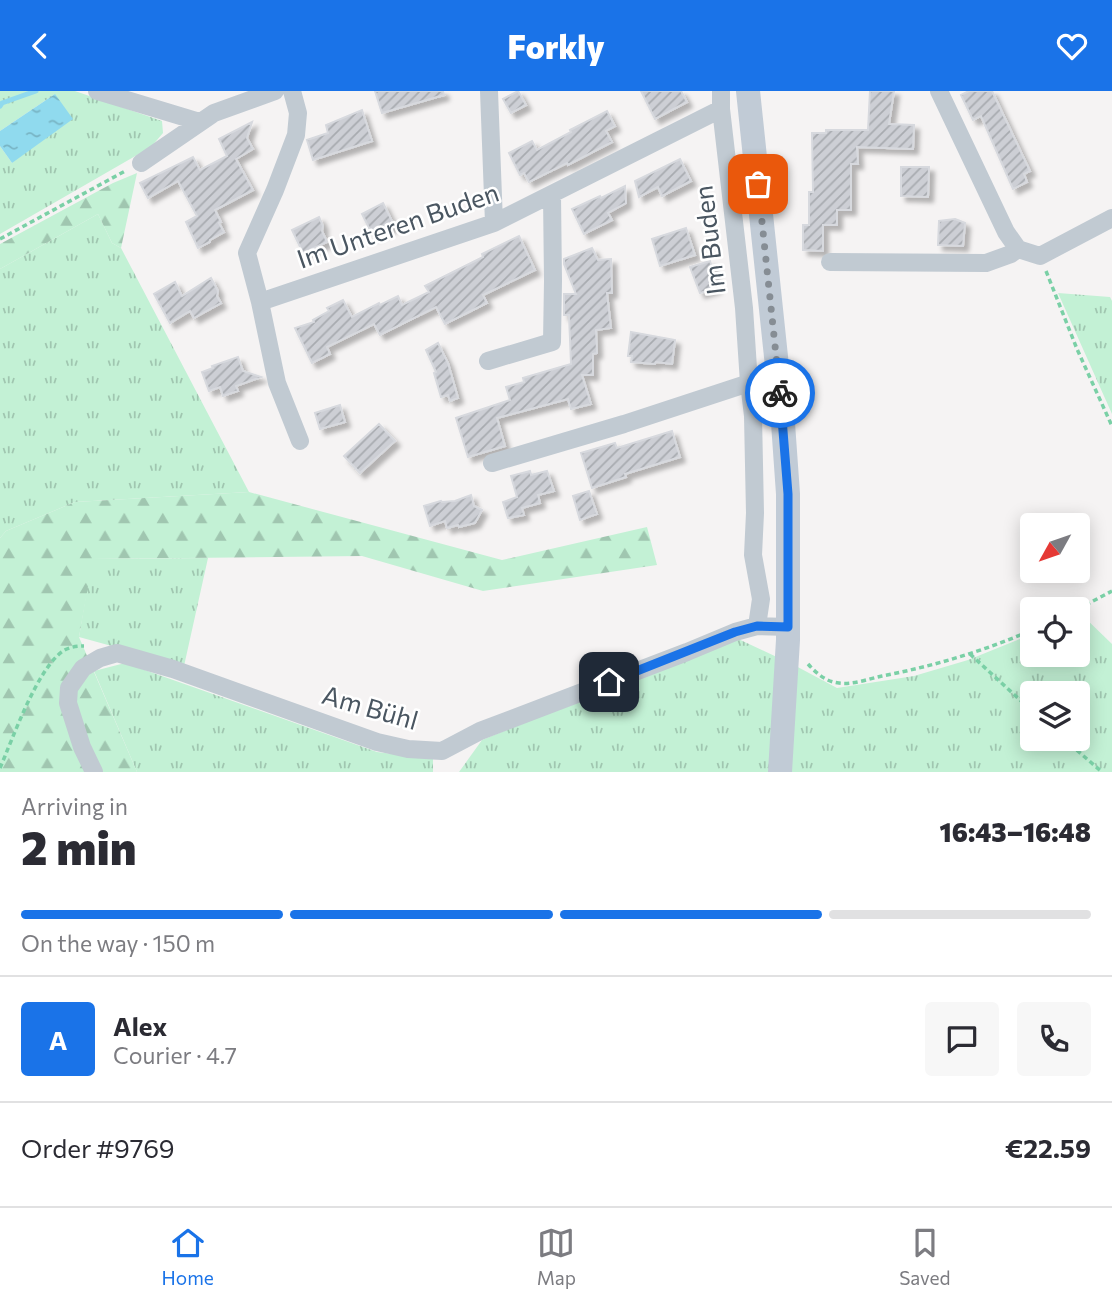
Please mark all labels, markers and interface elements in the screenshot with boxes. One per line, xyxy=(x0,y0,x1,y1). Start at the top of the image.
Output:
text: Forkly xyxy=(507,26,605,66)
icon: back xyxy=(21,27,59,65)
icon: heart xyxy=(1053,27,1091,65)
pin xyxy=(728,154,788,214)
icon: bag xyxy=(739,165,777,203)
street label: Im Unteren Buden xyxy=(292,175,503,274)
street label: Im Buden xyxy=(686,184,731,297)
courier xyxy=(745,358,815,428)
icon: bike xyxy=(761,374,799,412)
north arrow xyxy=(1020,513,1090,583)
map controls xyxy=(1020,513,1090,751)
button: locate xyxy=(1020,597,1090,667)
pin xyxy=(579,652,639,712)
icon: home xyxy=(590,663,628,701)
street label: Am Bühl xyxy=(319,678,422,735)
button: layers xyxy=(1020,681,1090,751)
text: Arriving in xyxy=(21,792,128,820)
text: 16:43–16:48 xyxy=(940,816,1091,847)
text: 2 min xyxy=(21,818,137,874)
text: On the way · 150 m xyxy=(21,929,215,957)
button: chat xyxy=(925,1002,999,1076)
button: phone xyxy=(1017,1002,1091,1076)
text: Alex xyxy=(113,1010,167,1041)
text: A xyxy=(49,1024,67,1055)
text: Courier · 4.7 xyxy=(113,1041,237,1069)
text: Order #9769 xyxy=(21,1132,175,1163)
text: €22.59 xyxy=(1005,1132,1091,1163)
tab: Home xyxy=(162,1224,214,1289)
tab: Map xyxy=(537,1224,576,1289)
tab: Saved xyxy=(899,1224,950,1289)

